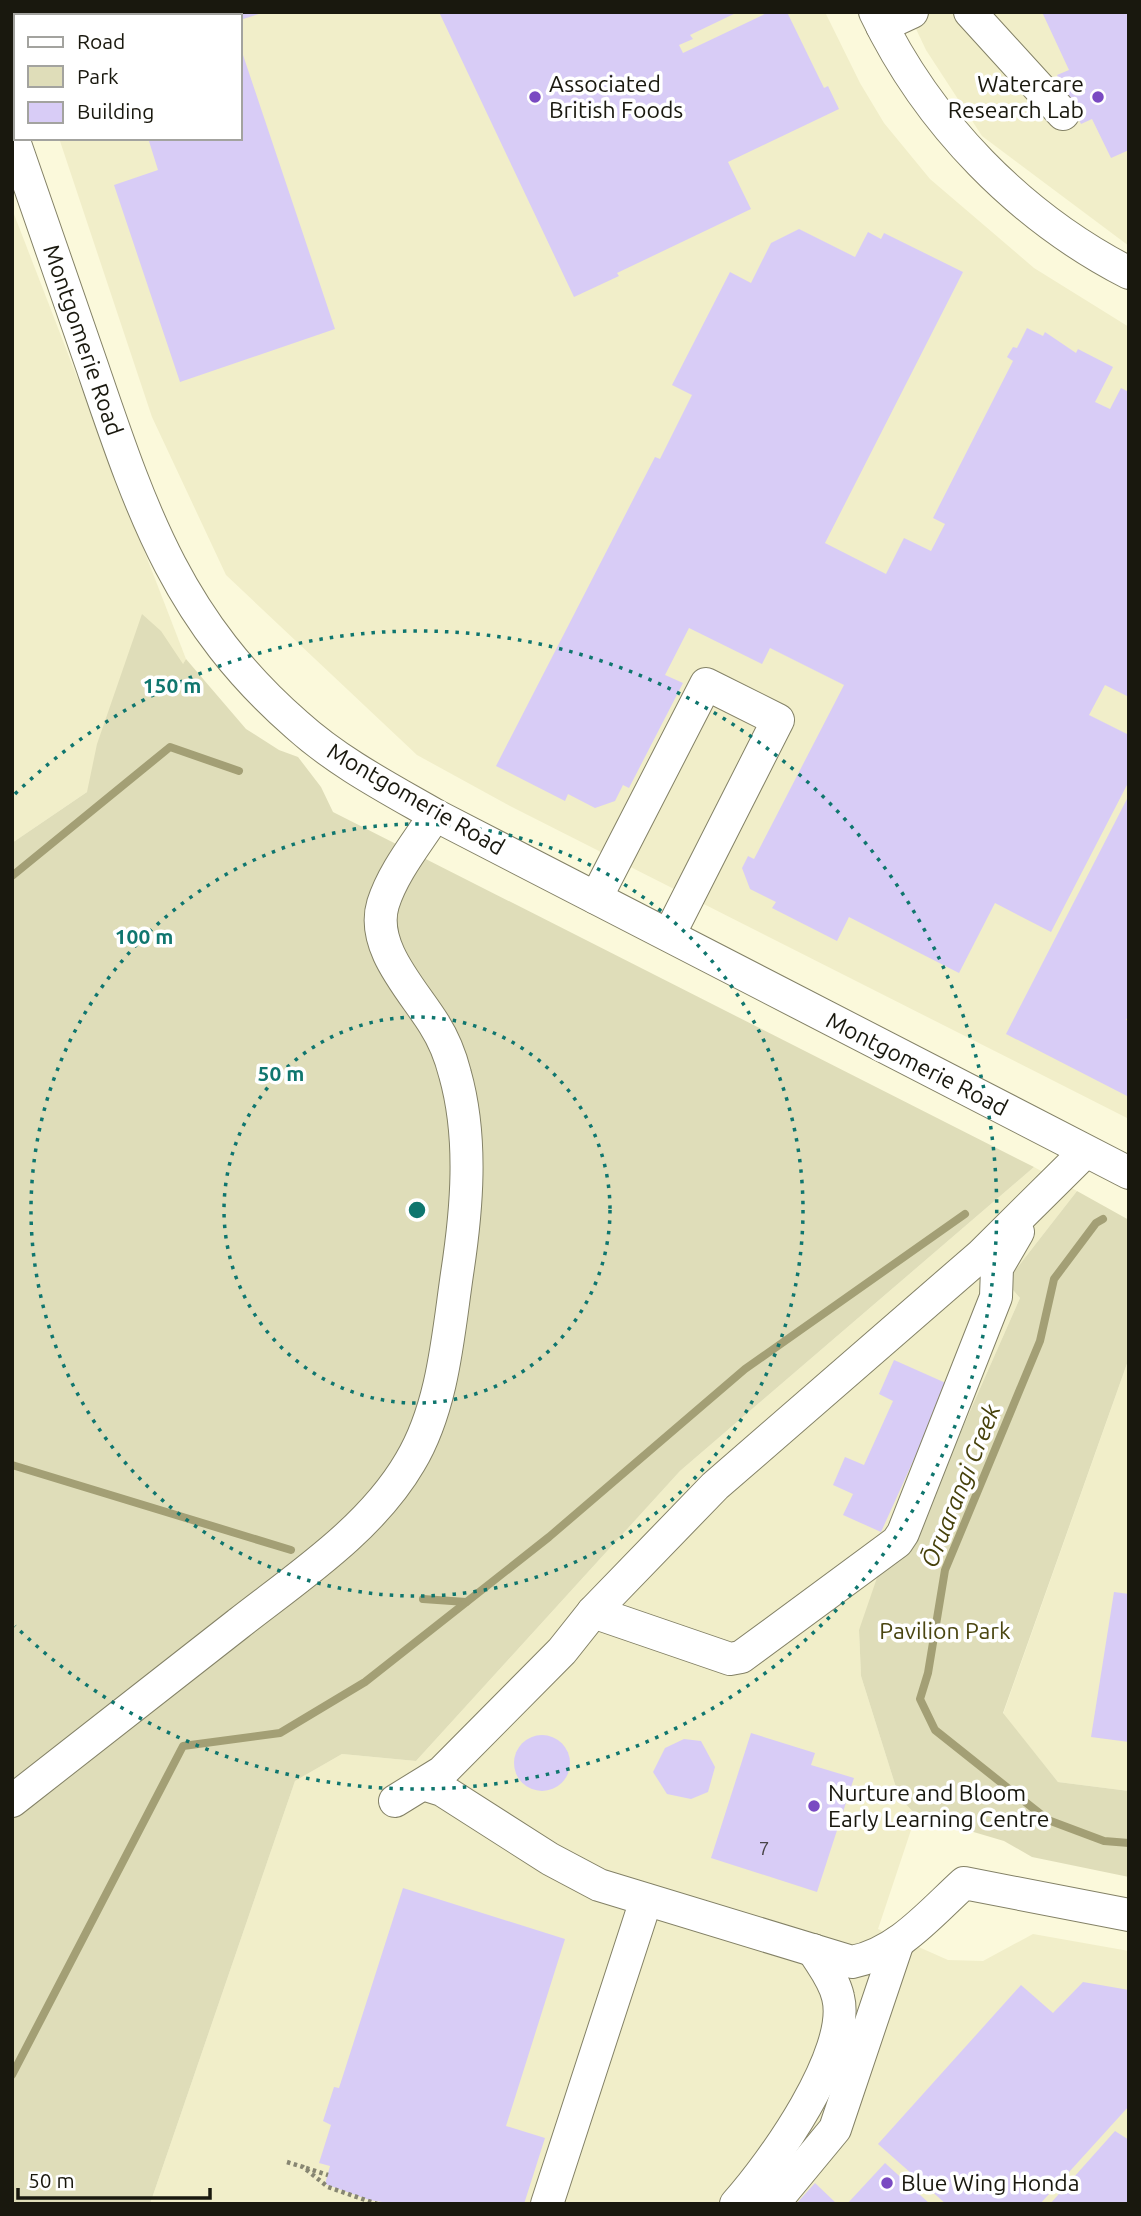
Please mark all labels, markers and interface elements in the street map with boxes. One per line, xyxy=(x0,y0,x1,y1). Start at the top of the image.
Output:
legend xyxy=(14,14,242,140)
text: Road xyxy=(77,29,125,53)
text: Park xyxy=(77,64,119,88)
place label: Associated British Foods xyxy=(549,71,683,122)
place label: Watercare Research Lab xyxy=(948,71,1084,122)
marker: Associated British Foods xyxy=(527,89,543,105)
marker: Watercare Research Lab xyxy=(1090,89,1106,105)
text: Building xyxy=(77,99,154,123)
street label: Montgomerie Road xyxy=(39,241,128,438)
text: 150 m xyxy=(143,673,201,697)
street label: Montgomerie Road xyxy=(323,738,509,859)
text: 100 m xyxy=(115,924,173,948)
street label: Montgomerie Road xyxy=(822,1007,1012,1120)
text: 50 m xyxy=(258,1061,304,1085)
centre of rings xyxy=(405,1198,429,1222)
water label: Ōruarangi Creek xyxy=(915,1400,1006,1571)
park label: Pavilion Park xyxy=(879,1618,1011,1643)
place label: Nurture and Bloom Early Learning Centre xyxy=(828,1780,1049,1831)
marker: Nurture and Bloom Early Learning Centre xyxy=(806,1798,822,1814)
house number: 7 xyxy=(759,1837,769,1859)
scale bar xyxy=(18,2156,210,2200)
text: 50 m xyxy=(28,2168,75,2192)
place label: Blue Wing Honda xyxy=(901,2170,1080,2195)
marker: Blue Wing Honda xyxy=(879,2175,895,2191)

